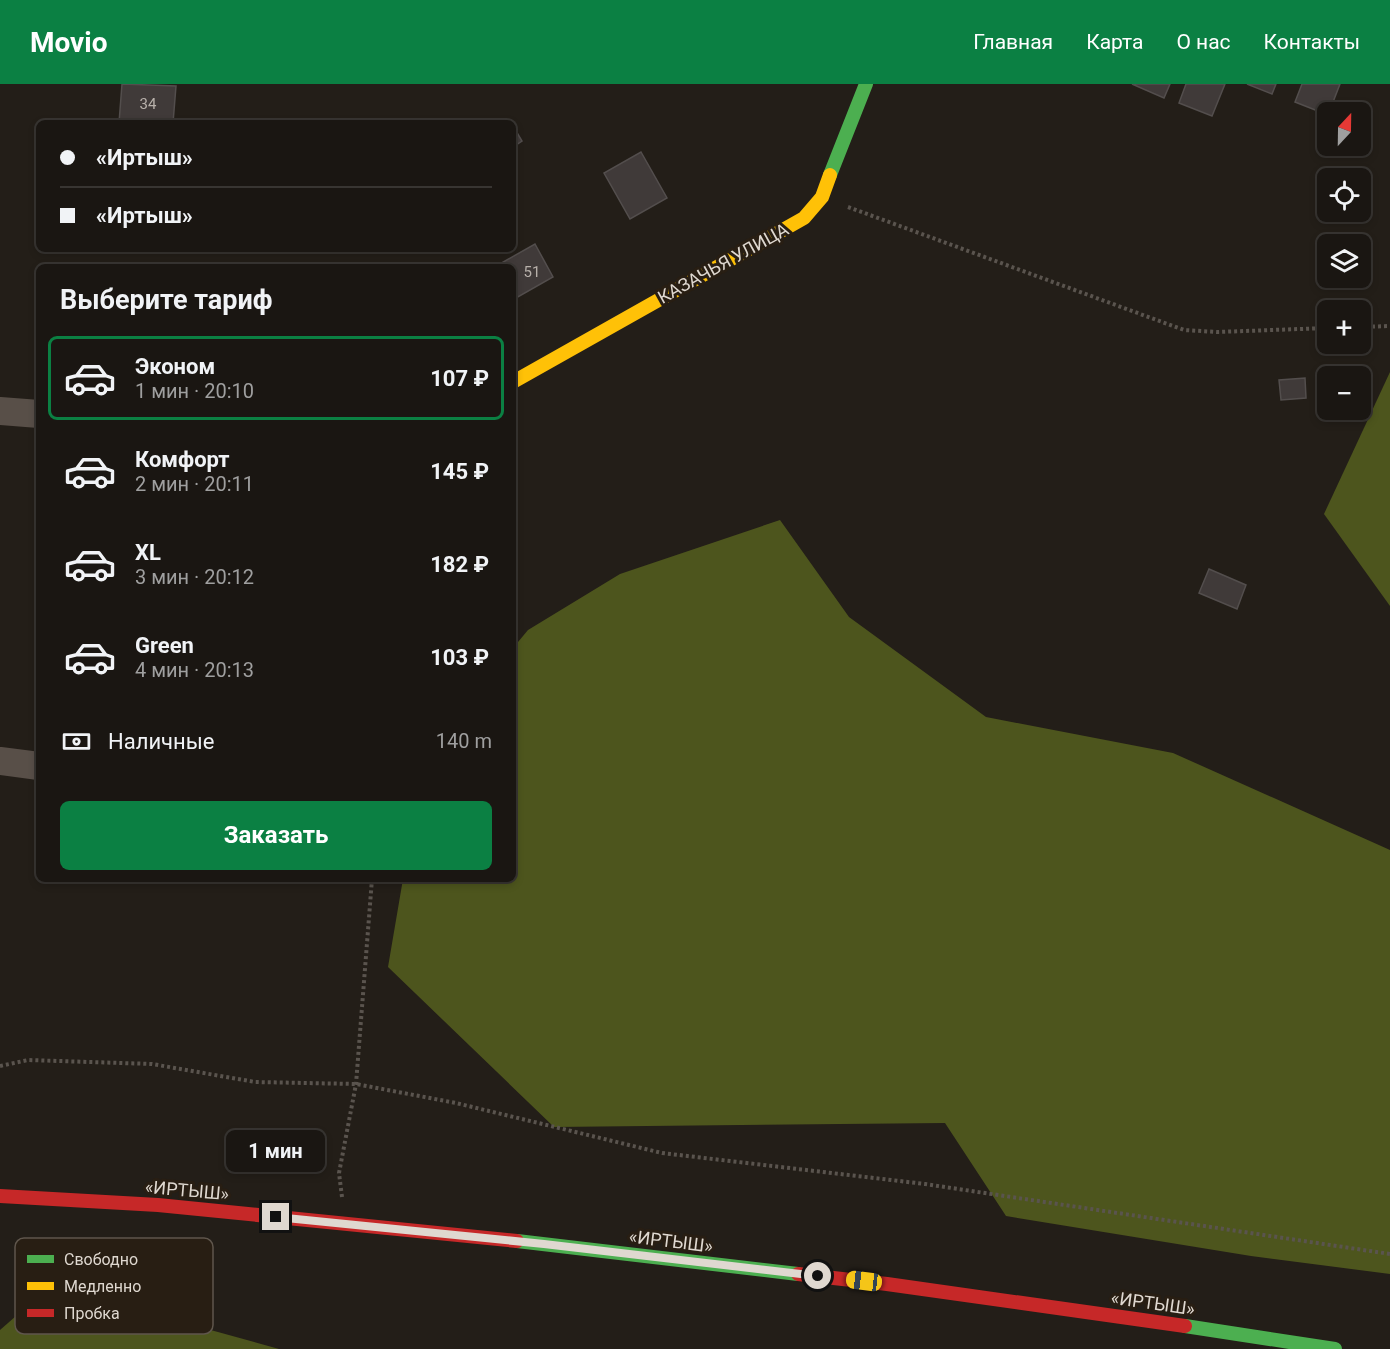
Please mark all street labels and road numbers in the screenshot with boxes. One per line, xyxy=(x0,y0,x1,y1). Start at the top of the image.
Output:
street label: КАЗАЧЬЯ УЛИЦА xyxy=(654,218,792,308)
street label: «ИРТЫШ» xyxy=(144,1176,230,1204)
street label: «ИРТЫШ» xyxy=(628,1225,714,1257)
street label: «ИРТЫШ» xyxy=(1110,1287,1196,1319)

